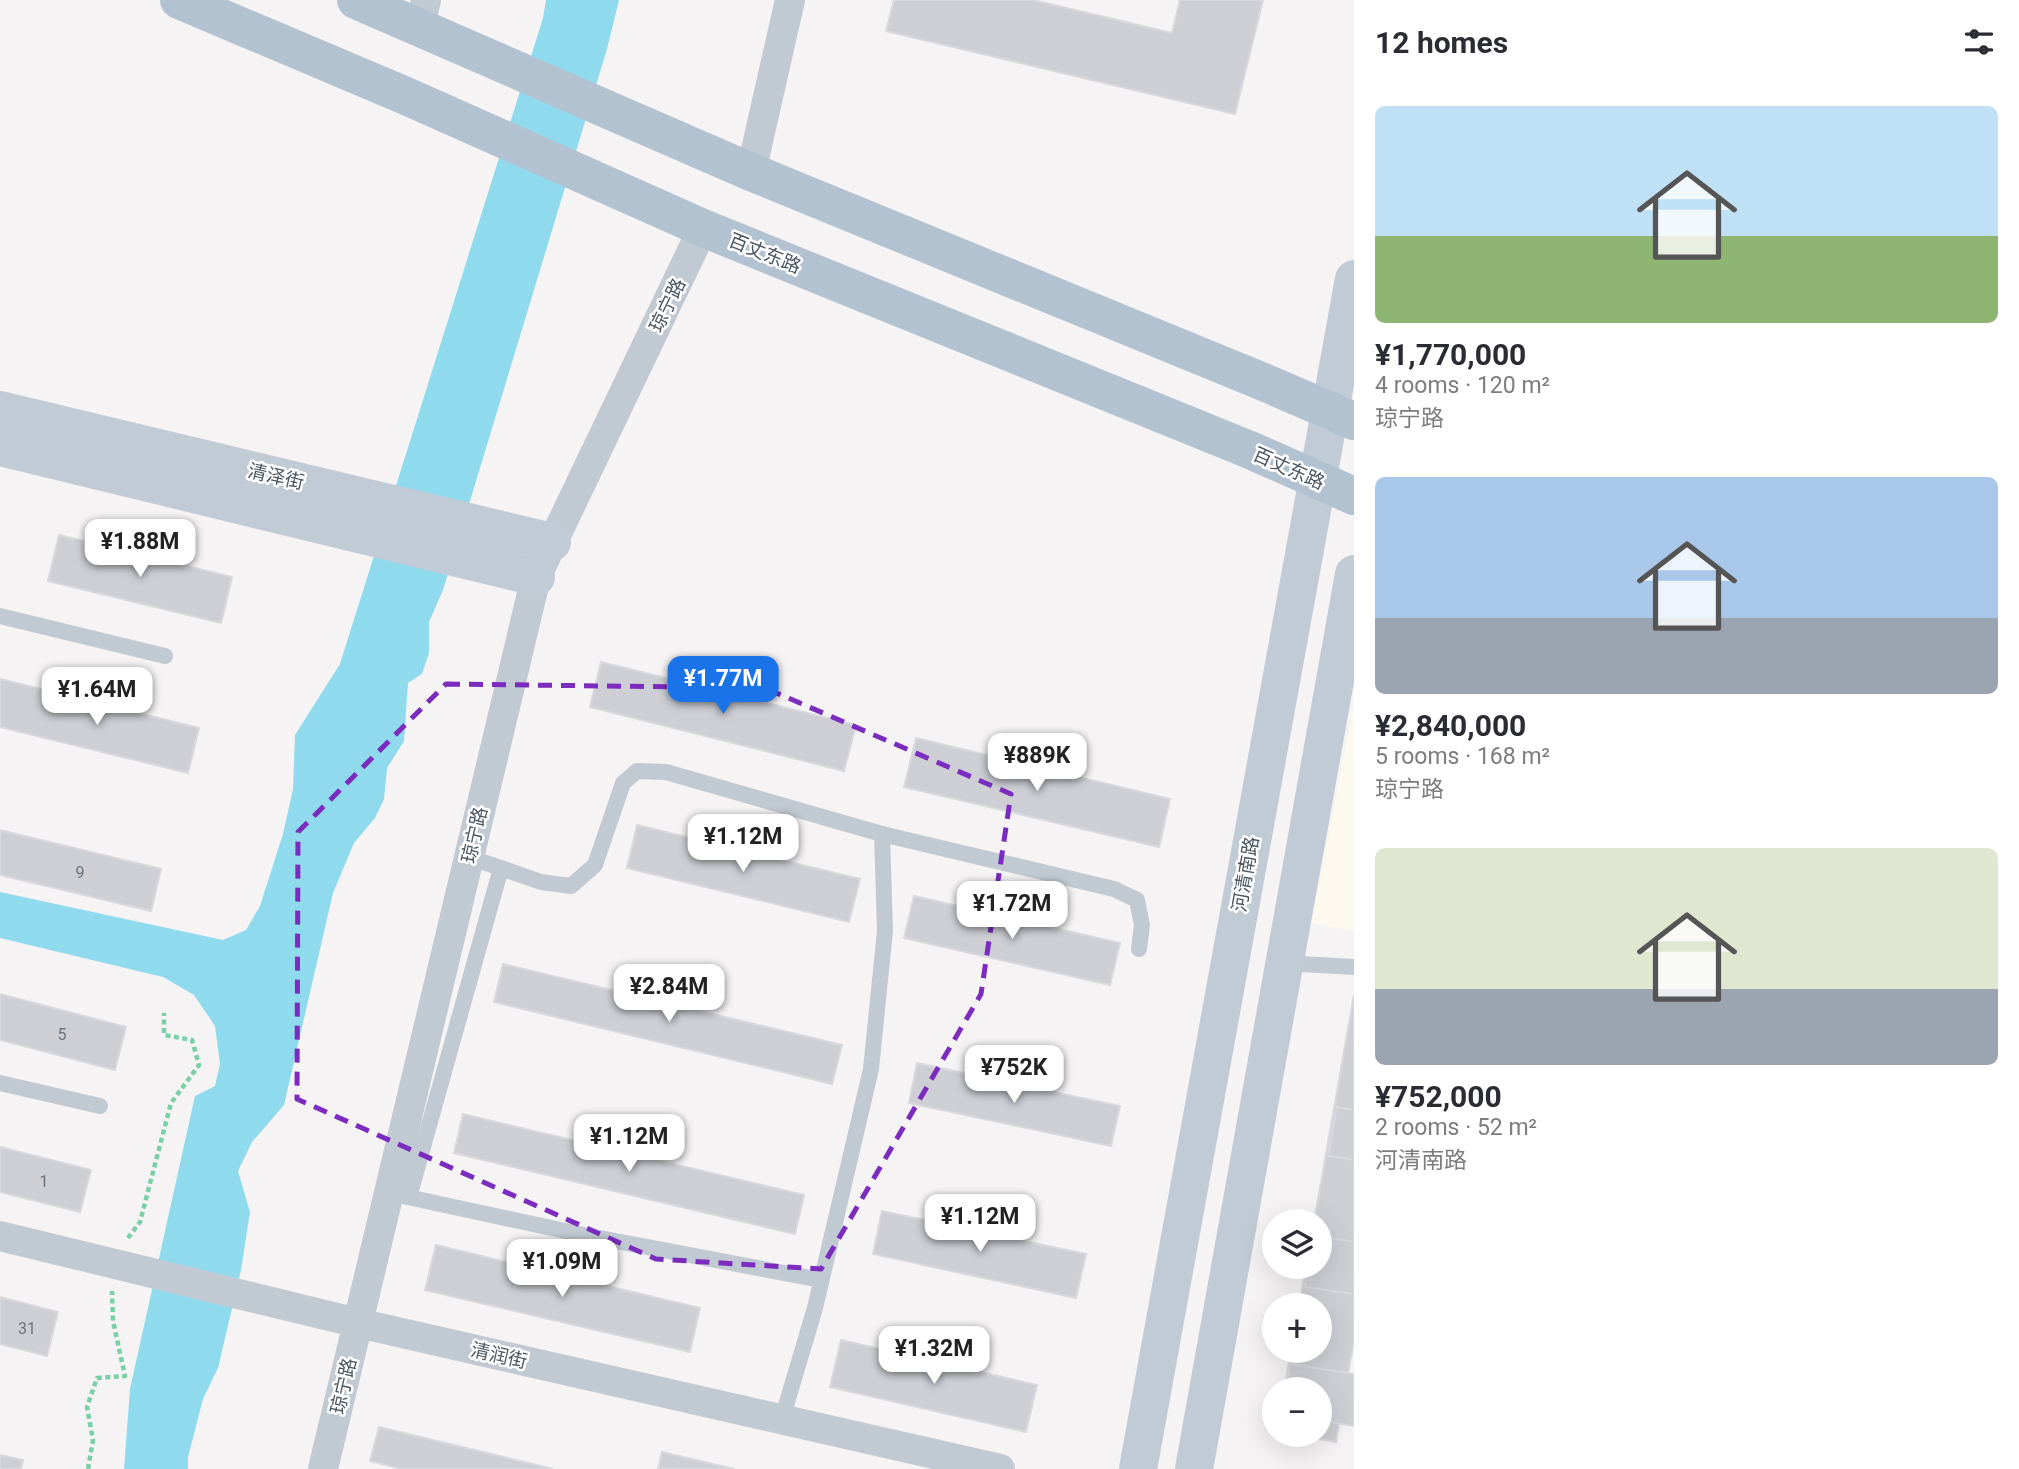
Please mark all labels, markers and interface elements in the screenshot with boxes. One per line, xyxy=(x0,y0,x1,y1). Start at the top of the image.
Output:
icon: filters xyxy=(1960,23,1998,61)
text: 12 homes xyxy=(1375,25,1508,60)
icon: home xyxy=(1624,152,1750,278)
street label: 百丈东路 xyxy=(725,229,804,278)
street label: 琼宁路 xyxy=(645,275,690,336)
text: ¥1,770,000 xyxy=(1375,337,1526,372)
text: 4 rooms · 120 m² xyxy=(1375,372,1550,399)
text: 琼宁路 xyxy=(1375,405,1444,432)
street label: 百丈东路 xyxy=(1249,442,1328,494)
street label: 清泽街 xyxy=(246,459,306,494)
pin: ¥1.88M xyxy=(83,520,197,579)
icon: home xyxy=(1624,523,1750,649)
text: ¥1.88M xyxy=(101,528,179,555)
pin: ¥1.77M xyxy=(666,656,780,716)
text: ¥1.77M xyxy=(684,665,762,692)
pin: ¥1.64M xyxy=(40,668,154,727)
text: ¥1.64M xyxy=(58,676,136,703)
text: ¥2,840,000 xyxy=(1375,708,1526,743)
pin: ¥889K xyxy=(988,734,1086,793)
text: ¥889K xyxy=(1004,742,1070,769)
text: 5 rooms · 168 m² xyxy=(1375,743,1550,770)
text: 琼宁路 xyxy=(1375,776,1444,803)
street label: 琼宁路 xyxy=(457,805,492,865)
pin: ¥1.12M xyxy=(686,814,800,874)
text: ¥1.12M xyxy=(704,823,782,850)
street label: 河清南路 xyxy=(1228,835,1263,914)
house number: 9 xyxy=(76,863,85,882)
pin: ¥1.72M xyxy=(955,881,1069,941)
text: ¥1.72M xyxy=(973,890,1051,917)
icon: home xyxy=(1624,894,1750,1020)
pin: ¥2.84M xyxy=(612,964,726,1024)
text: ¥2.84M xyxy=(630,973,708,1000)
house number: 5 xyxy=(58,1025,67,1044)
pin: ¥752K xyxy=(965,1046,1063,1105)
text: ¥752K xyxy=(981,1054,1047,1081)
text: ¥752,000 xyxy=(1375,1079,1502,1114)
pin: ¥1.12M xyxy=(572,1114,686,1174)
text: 2 rooms · 52 m² xyxy=(1375,1114,1537,1141)
text: ¥1.12M xyxy=(590,1123,668,1150)
text: 河清南路 xyxy=(1375,1147,1467,1174)
house number: 1 xyxy=(40,1172,49,1191)
pin: ¥1.12M xyxy=(923,1194,1037,1254)
text: ¥1.12M xyxy=(941,1203,1019,1230)
map controls xyxy=(1262,1209,1332,1447)
button: layers xyxy=(1262,1209,1332,1279)
pin: ¥1.09M xyxy=(505,1240,619,1299)
text: ¥1.09M xyxy=(523,1248,601,1275)
button: + xyxy=(1262,1293,1332,1363)
house number: 31 xyxy=(18,1319,36,1338)
pin: ¥1.32M xyxy=(877,1326,991,1386)
text: ¥1.32M xyxy=(895,1335,973,1362)
street label: 清润街 xyxy=(469,1338,529,1373)
street label: 琼宁路 xyxy=(326,1356,361,1416)
button: − xyxy=(1262,1377,1332,1447)

